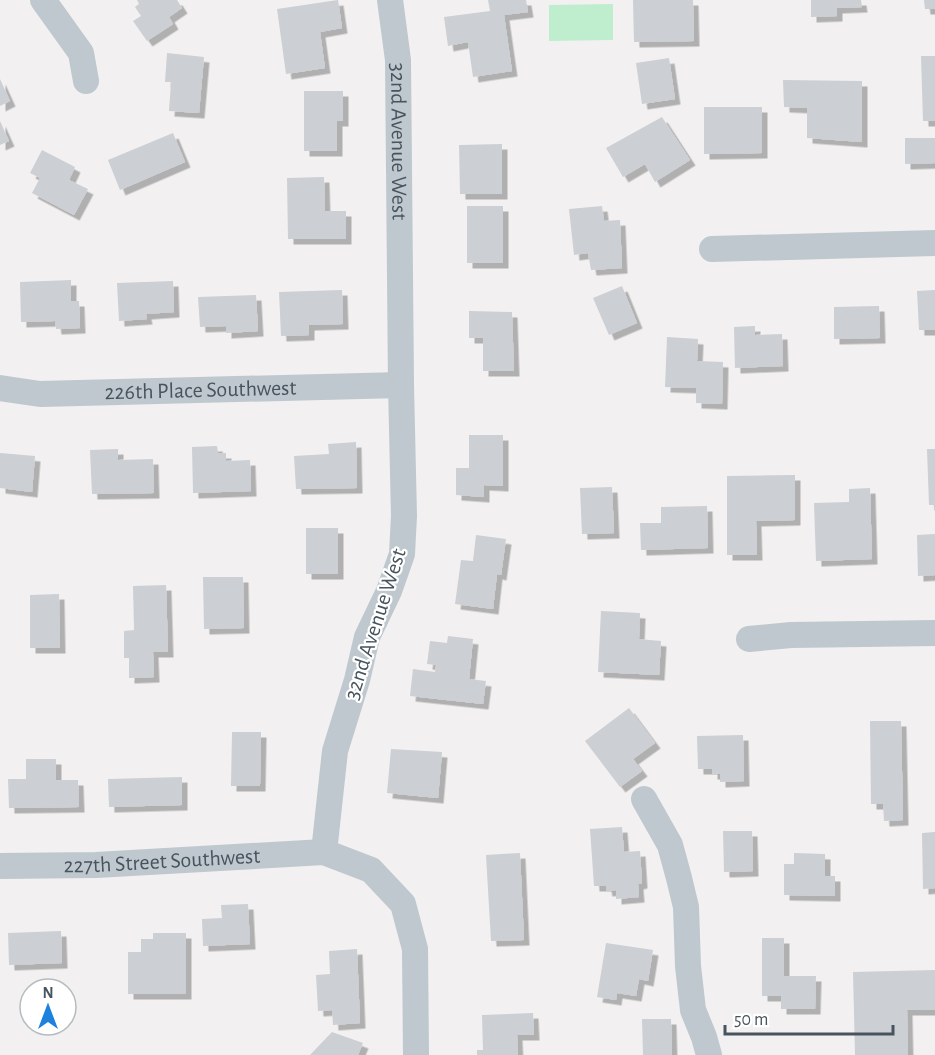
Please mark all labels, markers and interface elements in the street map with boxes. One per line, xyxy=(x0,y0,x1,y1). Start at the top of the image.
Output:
street label: 32nd Avenue West xyxy=(387,63,410,220)
street label: 226th Place Southwest xyxy=(104,377,297,403)
street label: 32nd Avenue West xyxy=(340,546,410,702)
street label: 227th Street Southwest xyxy=(63,845,261,876)
north arrow xyxy=(18,977,78,1037)
text: N xyxy=(42,985,54,1001)
scale bar xyxy=(725,998,893,1036)
text: 50 m xyxy=(734,1011,768,1029)

